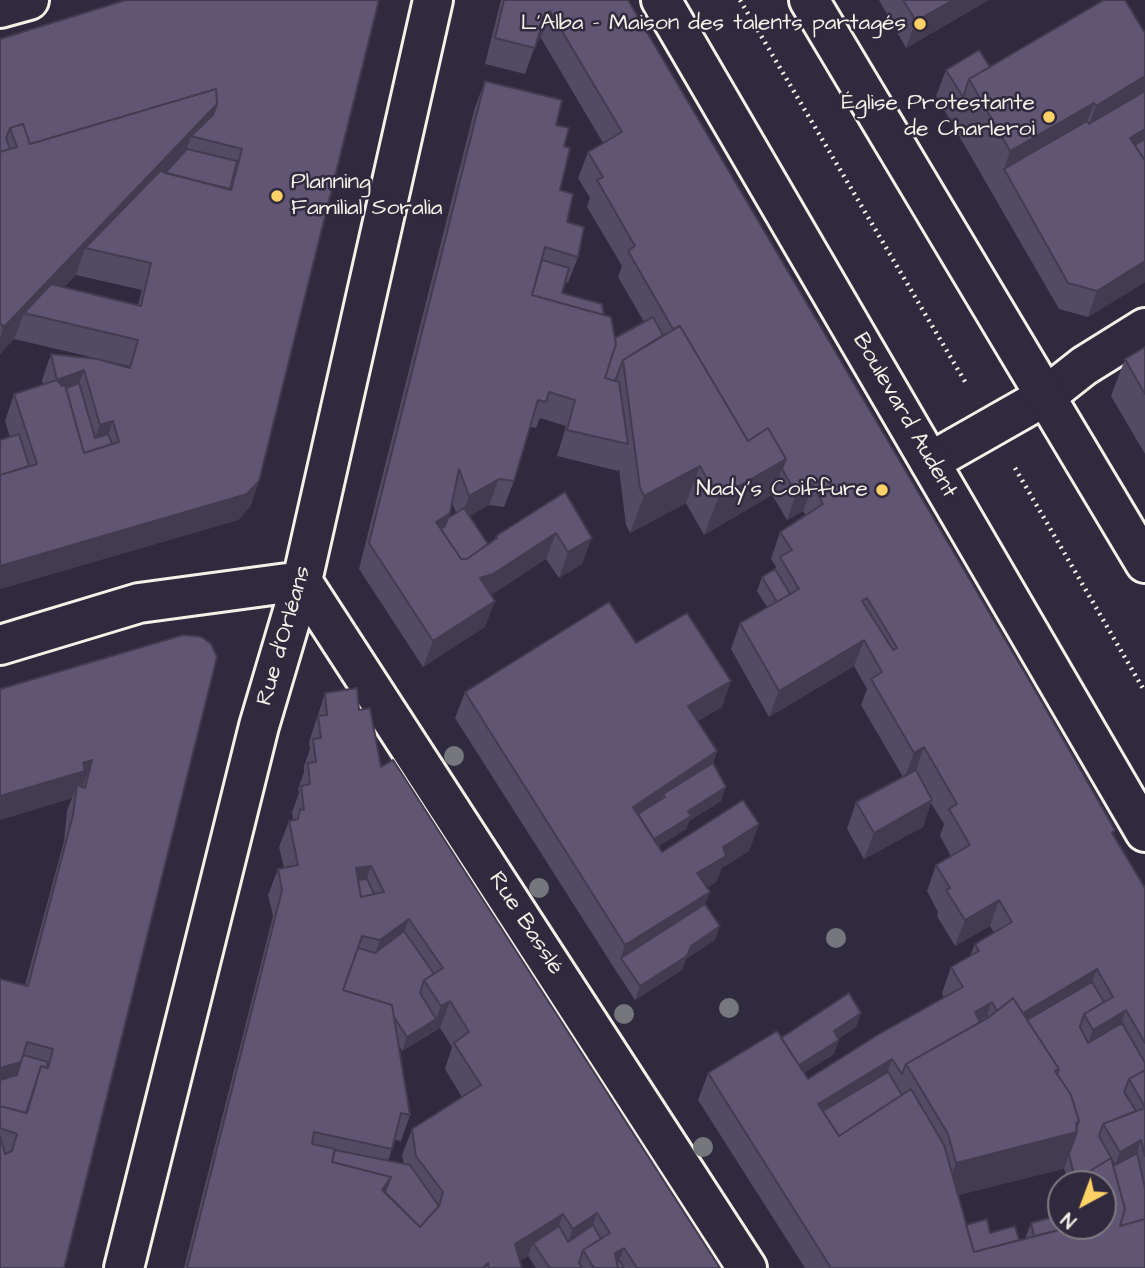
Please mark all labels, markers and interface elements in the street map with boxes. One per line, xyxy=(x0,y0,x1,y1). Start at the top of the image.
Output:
place label: L'Alba - Maison des talents partagés xyxy=(521,10,906,38)
marker: L'Alba - Maison des talents partagés xyxy=(912,16,928,32)
place label: Église Protestante de Charleroi xyxy=(841,90,1035,144)
marker: Église Protestante de Charleroi xyxy=(1041,109,1057,125)
place label: Planning Familial Soralia xyxy=(291,169,443,223)
marker: Planning Familial Soralia xyxy=(269,188,285,204)
street label: Boulevard Audent xyxy=(846,329,962,503)
place label: Nady's Coiffure xyxy=(696,476,868,504)
marker: Nady's Coiffure xyxy=(874,482,890,498)
street label: Rue d'Orléans xyxy=(252,563,318,709)
street label: Rue Basslé xyxy=(482,867,568,981)
north arrow xyxy=(1047,1170,1117,1240)
text: N xyxy=(1056,1206,1083,1234)

